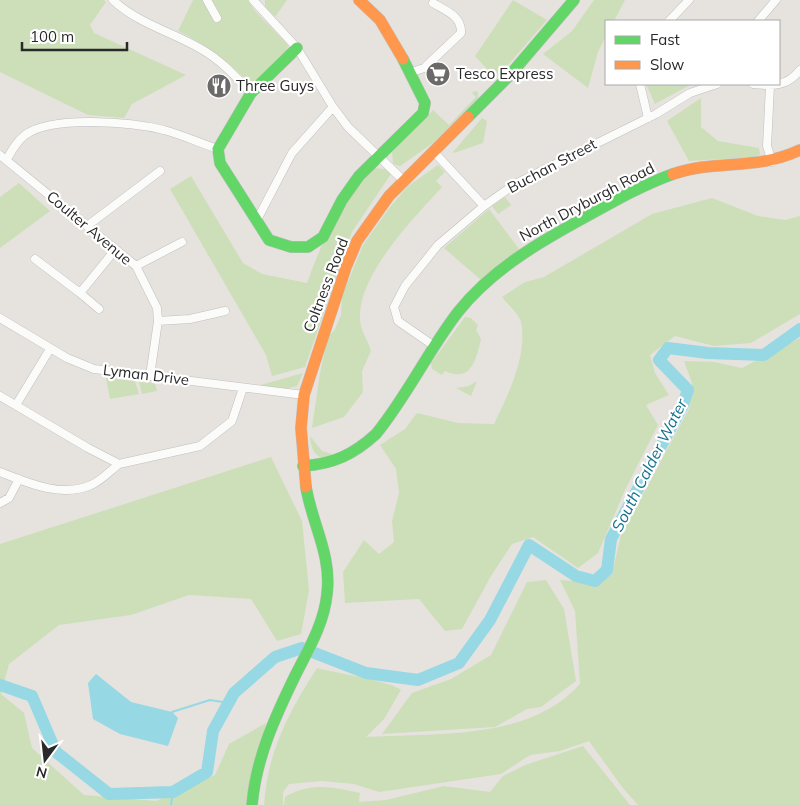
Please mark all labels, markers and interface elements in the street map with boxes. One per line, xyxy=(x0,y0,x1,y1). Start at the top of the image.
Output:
scale bar xyxy=(22,20,128,52)
legend xyxy=(605,20,780,85)
text: 100 m xyxy=(30,27,74,46)
text: Fast xyxy=(650,30,680,49)
text: Slow xyxy=(650,55,684,74)
supermarket icon: Tesco Express xyxy=(425,61,451,87)
place label: Tesco Express xyxy=(456,64,554,83)
restaurant icon: Three Guys xyxy=(206,73,232,99)
place label: Three Guys xyxy=(236,76,314,95)
street label: Buchan Street xyxy=(504,134,600,197)
street label: North Dryburgh Road xyxy=(516,158,658,245)
street label: Coulter Avenue xyxy=(43,186,136,269)
street label: Coltness Road xyxy=(299,235,352,335)
street label: Lyman Drive xyxy=(102,360,190,389)
water label: South Calder Water xyxy=(607,394,692,535)
north arrow xyxy=(20,735,70,785)
text: N xyxy=(34,762,49,783)

